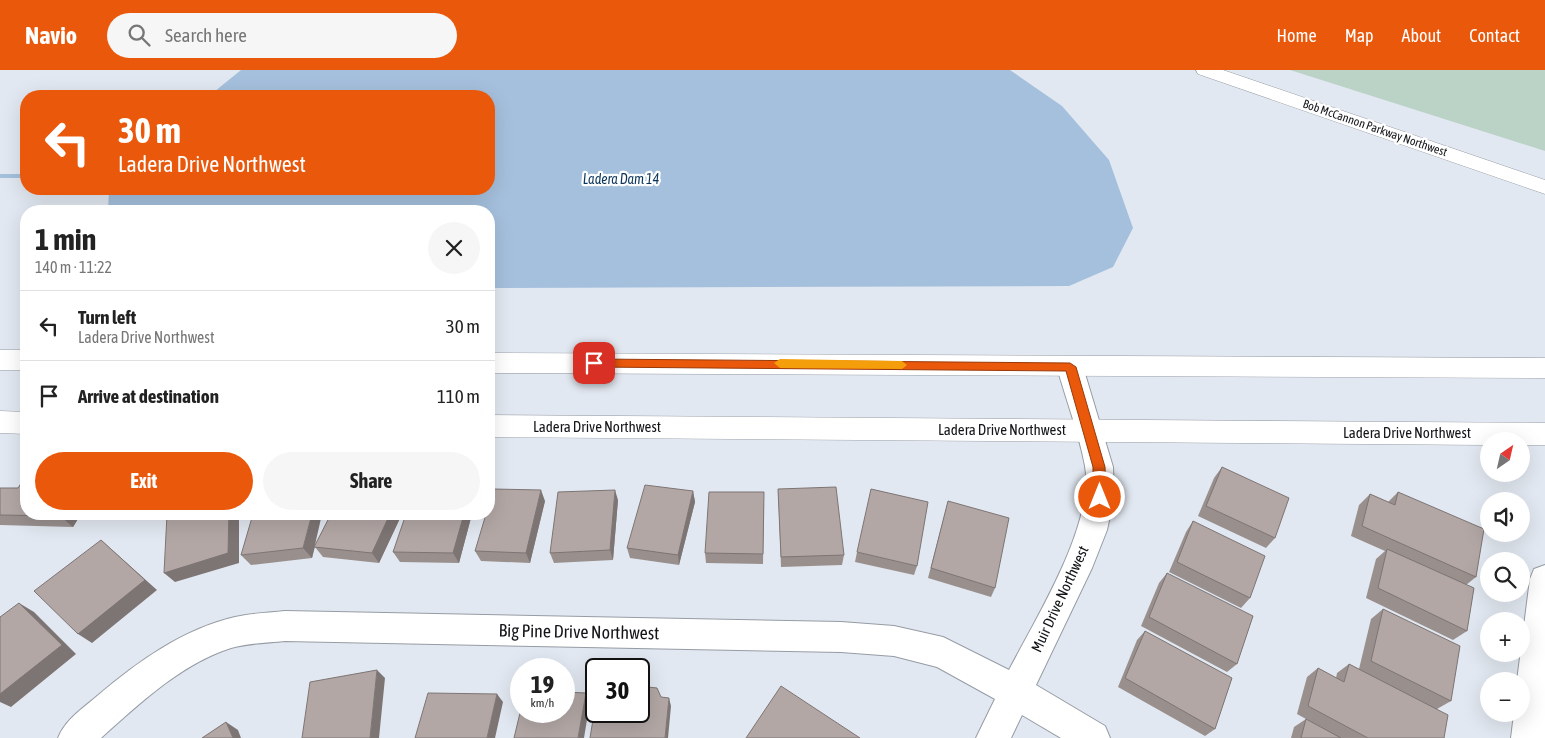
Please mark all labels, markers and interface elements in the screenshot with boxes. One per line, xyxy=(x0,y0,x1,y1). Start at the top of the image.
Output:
search box xyxy=(107,13,457,58)
icon: search xyxy=(125,21,153,49)
text: Navio xyxy=(25,22,77,49)
text: Search here xyxy=(165,24,247,46)
text: Home xyxy=(1277,25,1317,46)
text: Map xyxy=(1345,25,1374,46)
text: About xyxy=(1402,25,1441,46)
text: Contact xyxy=(1469,25,1520,46)
street label: Bob McCannon Parkway Northwest xyxy=(1301,97,1450,159)
icon: left xyxy=(35,110,100,175)
text: 30 m xyxy=(118,110,181,150)
text: Ladera Drive Northwest xyxy=(118,151,306,177)
water label: Ladera Dam 14 xyxy=(583,171,660,187)
text: 1 min xyxy=(35,222,96,256)
button: close xyxy=(428,222,480,274)
text: 140 m · 11:22 xyxy=(35,258,112,276)
text: Turn left xyxy=(78,306,136,328)
icon: left xyxy=(35,312,63,340)
text: 30 m xyxy=(446,315,480,337)
text: Ladera Drive Northwest xyxy=(78,328,215,346)
pin xyxy=(573,342,615,384)
icon: arrive xyxy=(580,349,608,377)
icon: arrive xyxy=(35,382,63,410)
text: Arrive at destination xyxy=(78,385,219,407)
text: 110 m xyxy=(437,385,480,407)
street label: Ladera Drive Northwest xyxy=(533,418,661,435)
street label: Ladera Drive Northwest xyxy=(938,421,1066,438)
street label: Ladera Drive Northwest xyxy=(1343,424,1471,441)
north arrow xyxy=(1480,432,1530,482)
map controls xyxy=(1480,432,1530,722)
button: Exit xyxy=(35,452,253,510)
button: Share xyxy=(263,452,480,510)
position arrow xyxy=(1073,470,1125,522)
button: sound xyxy=(1480,492,1530,542)
street label: Muir Drive Northwest xyxy=(1027,543,1092,655)
button: search xyxy=(1480,552,1530,602)
button: + xyxy=(1480,612,1530,662)
street label: Big Pine Drive Northwest xyxy=(499,620,660,643)
speed limit sign: 30 xyxy=(585,658,650,723)
text: 19 xyxy=(531,670,554,698)
button: − xyxy=(1480,672,1530,722)
text: km/h xyxy=(531,696,554,710)

